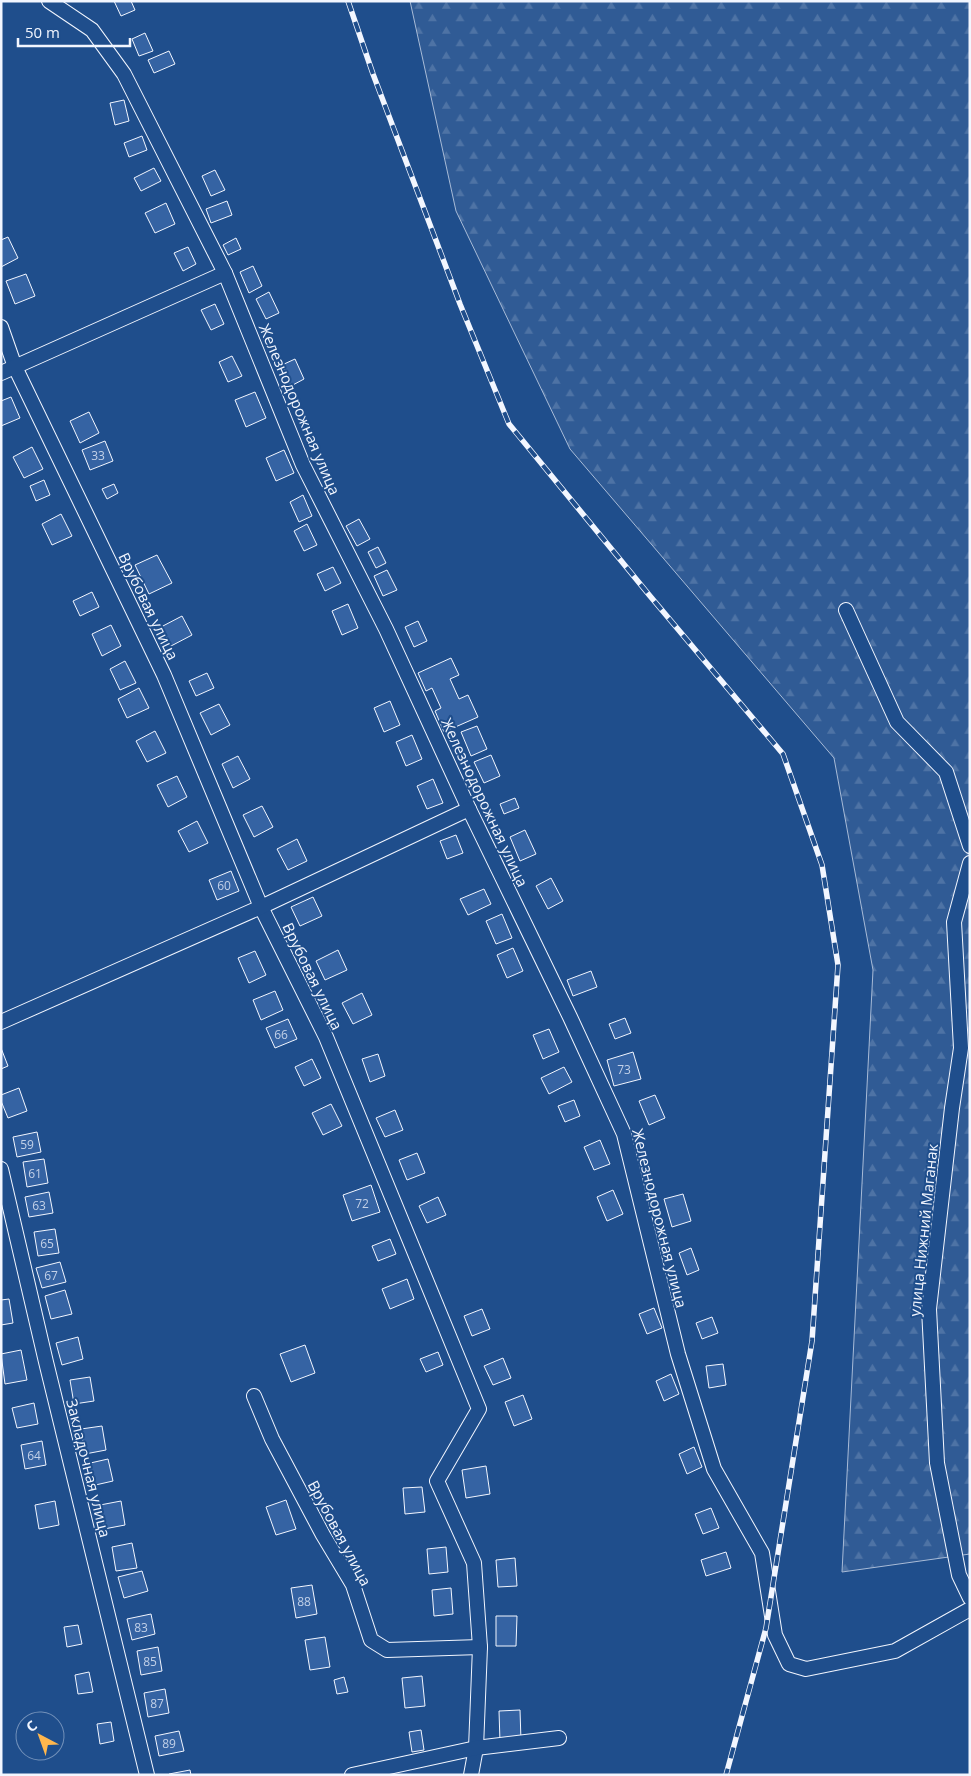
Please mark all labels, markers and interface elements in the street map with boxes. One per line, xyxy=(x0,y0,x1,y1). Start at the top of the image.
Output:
scale bar xyxy=(18,15,130,47)
text: 50 m xyxy=(25,22,60,42)
street label: Железнодорожная улица xyxy=(255,320,345,498)
house number: 33 xyxy=(91,447,105,464)
street label: Врубовая улица xyxy=(114,549,184,663)
street label: Железнодорожная улица xyxy=(437,714,533,890)
house number: 60 xyxy=(217,877,231,894)
street label: Врубовая улица xyxy=(278,919,348,1033)
house number: 66 xyxy=(274,1026,288,1043)
house number: 73 xyxy=(617,1061,631,1078)
street label: Железнодорожная улица xyxy=(628,1126,692,1310)
house number: 59 xyxy=(20,1136,34,1153)
street label: улица Нижний Маганак xyxy=(904,1142,942,1317)
house number: 61 xyxy=(28,1165,42,1182)
house number: 72 xyxy=(355,1195,369,1212)
house number: 63 xyxy=(32,1197,46,1214)
house number: 65 xyxy=(40,1235,54,1252)
house number: 67 xyxy=(44,1267,58,1284)
street label: Закладочная улица xyxy=(62,1397,116,1539)
house number: 64 xyxy=(27,1447,41,1464)
street label: Врубовая улица xyxy=(304,1477,376,1589)
house number: 88 xyxy=(297,1593,311,1610)
house number: 83 xyxy=(134,1619,148,1636)
house number: 85 xyxy=(143,1653,157,1670)
house number: 87 xyxy=(150,1695,164,1712)
north arrow xyxy=(15,1711,65,1761)
text: С xyxy=(22,1716,41,1736)
house number: 89 xyxy=(162,1735,176,1752)

